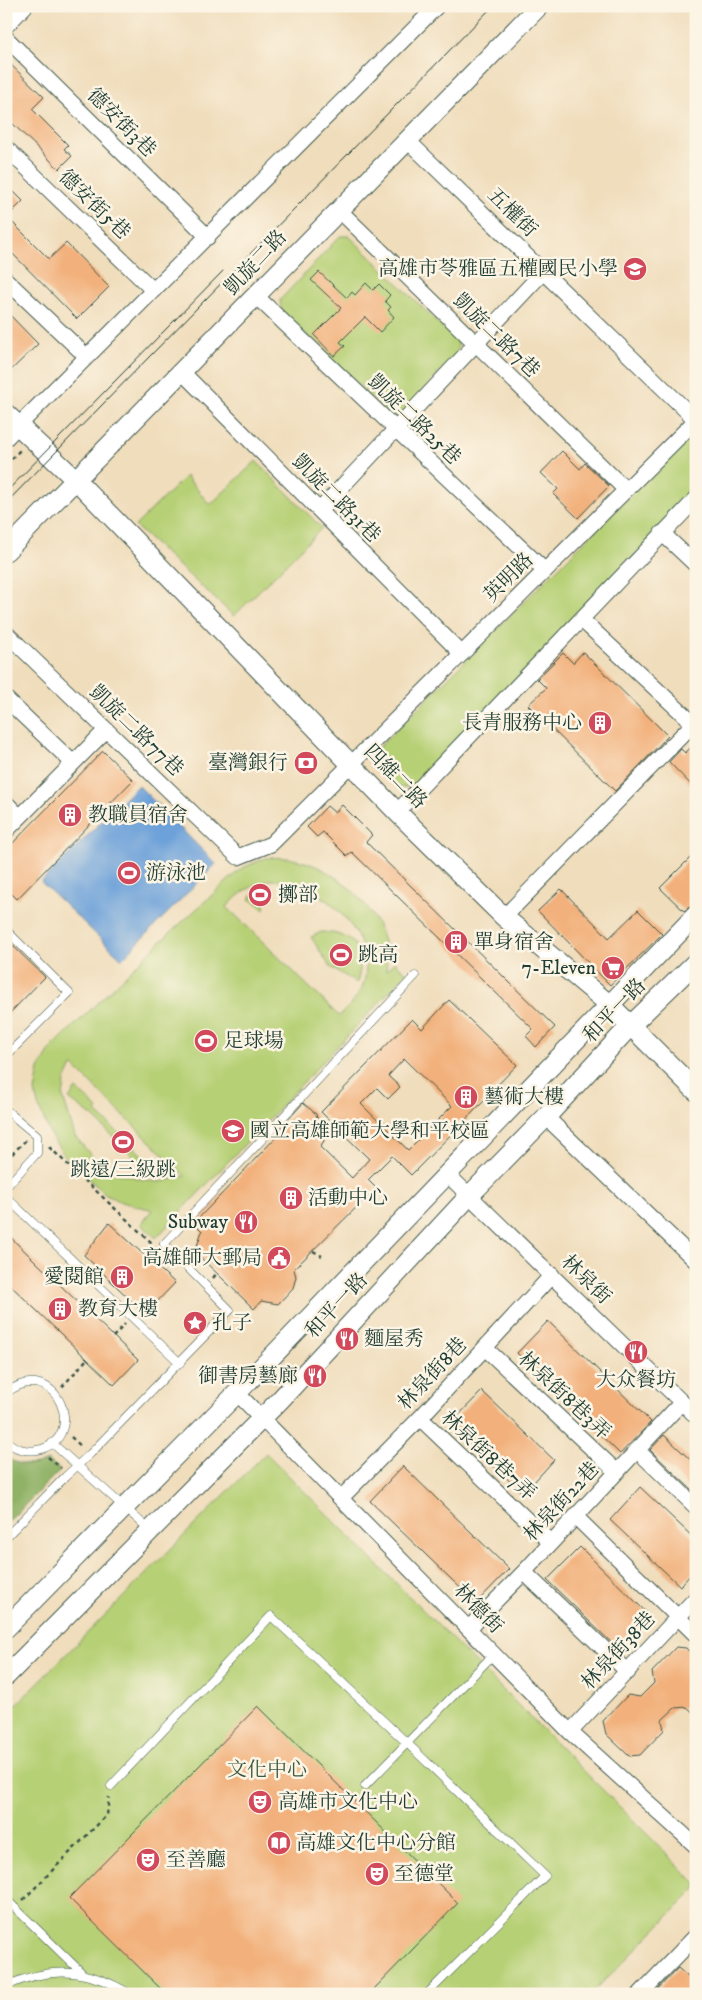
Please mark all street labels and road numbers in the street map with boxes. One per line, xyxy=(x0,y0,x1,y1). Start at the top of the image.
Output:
street label: 德安街3巷 xyxy=(81,83,161,163)
street label: 德安街5巷 xyxy=(53,165,135,245)
street label: 五權街 xyxy=(482,183,542,243)
street label: 凱旋二路 xyxy=(220,225,292,301)
street label: 凱旋二路7巷 xyxy=(448,289,544,383)
street label: 凱旋二路25巷 xyxy=(362,369,466,471)
street label: 凱旋二路31巷 xyxy=(287,450,385,548)
street label: 英明路 xyxy=(479,548,539,608)
street label: 凱旋二路77巷 xyxy=(84,680,188,782)
street label: 四維二路 xyxy=(358,740,432,814)
street label: 和平一路 xyxy=(578,974,652,1048)
street label: 林泉街 xyxy=(556,1250,616,1310)
street label: 和平一路 xyxy=(301,1268,373,1344)
street label: 林泉街8巷 xyxy=(393,1333,473,1415)
street label: 林泉街8巷3弄 xyxy=(513,1347,615,1445)
street label: 林泉街8巷7弄 xyxy=(435,1406,541,1506)
street label: 林泉街22巷 xyxy=(519,1457,605,1547)
street label: 林德街 xyxy=(448,1579,508,1639)
street label: 林泉街38巷 xyxy=(577,1607,661,1695)

